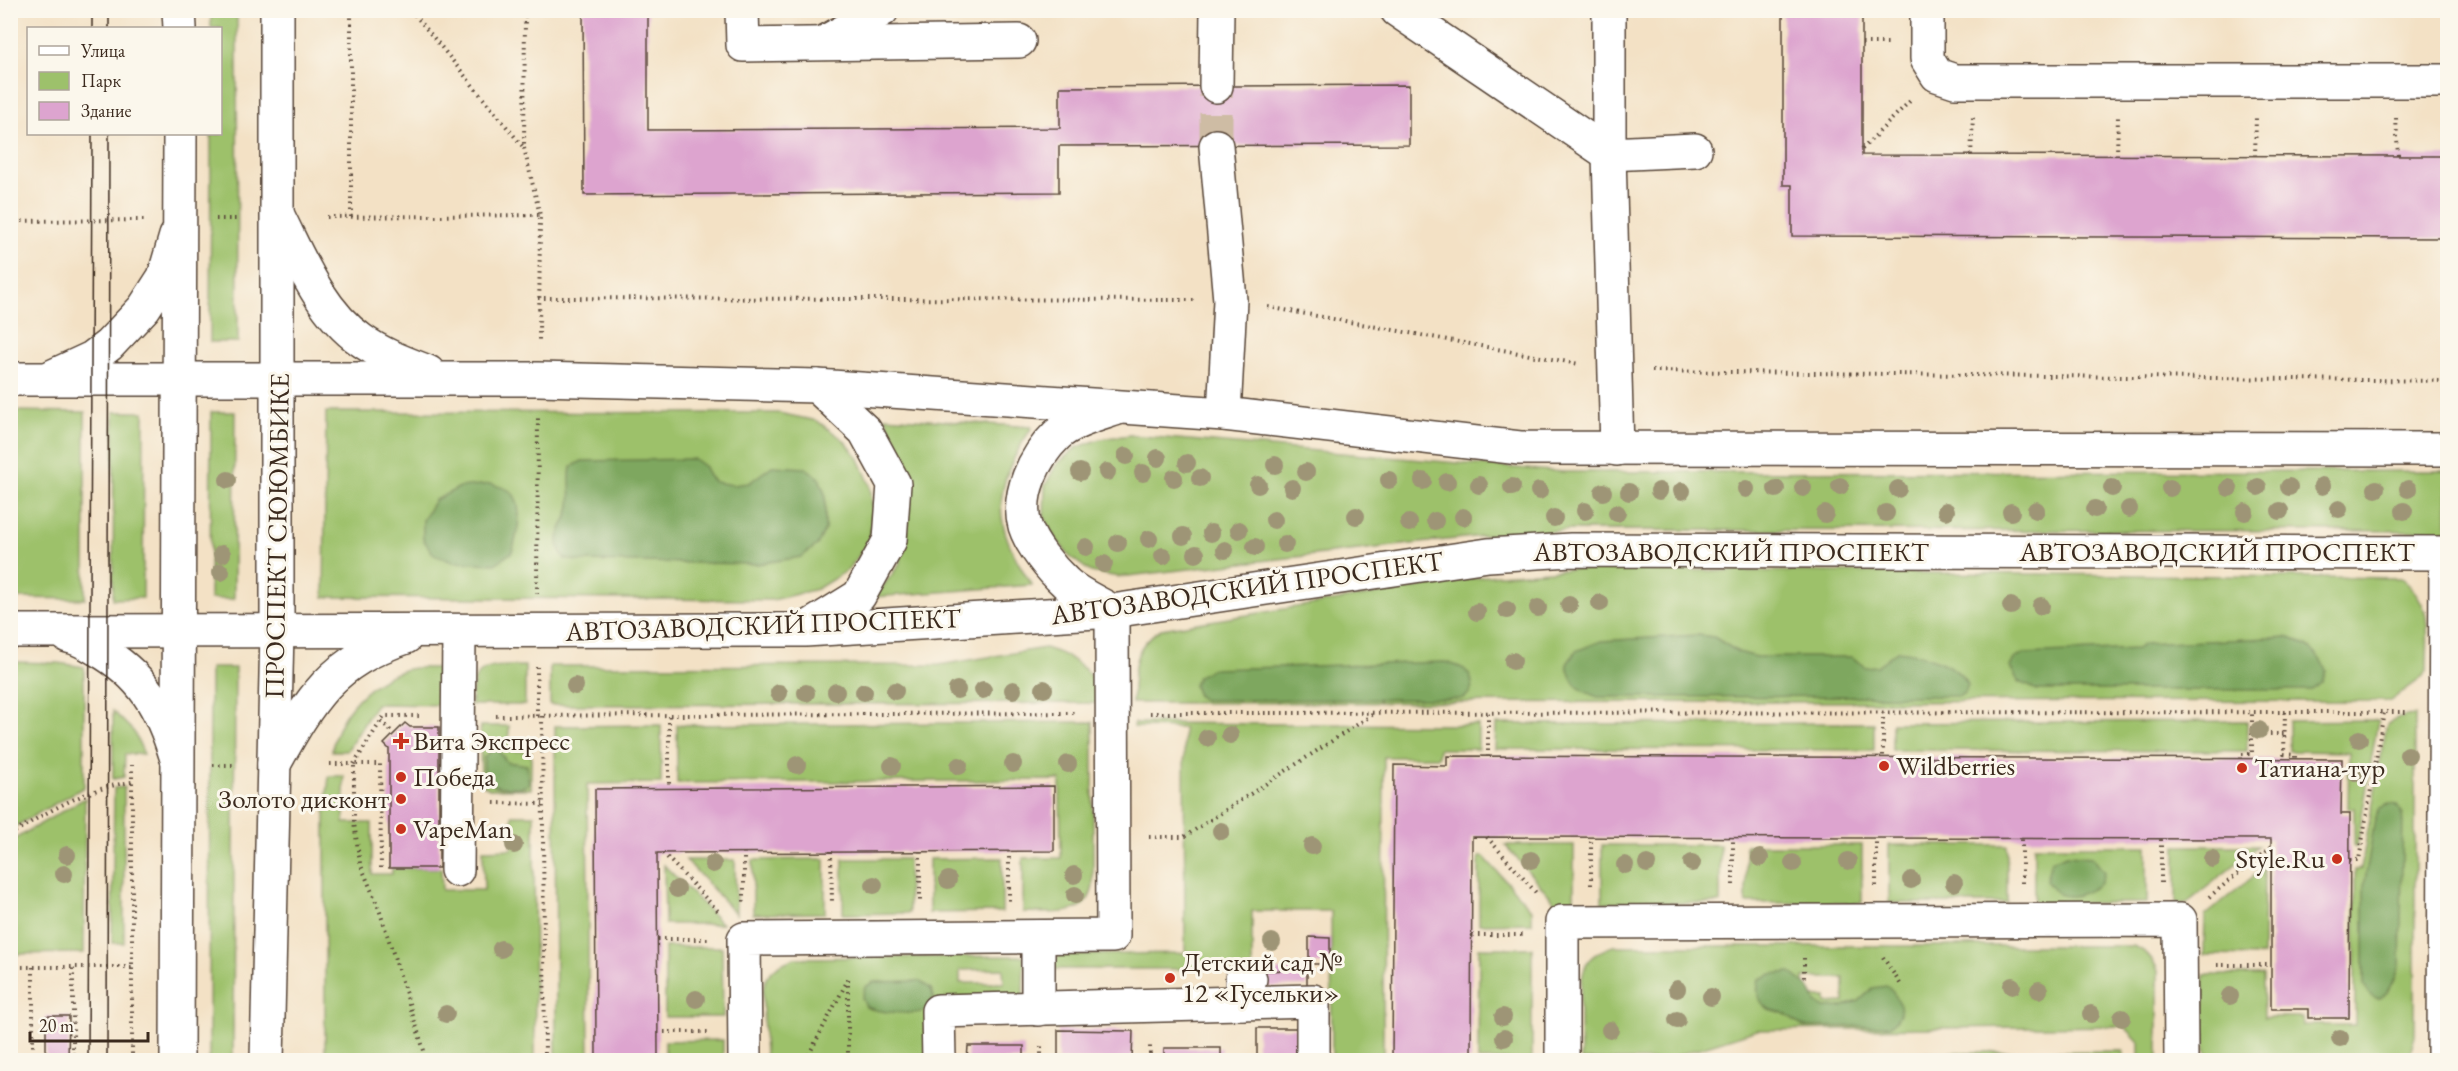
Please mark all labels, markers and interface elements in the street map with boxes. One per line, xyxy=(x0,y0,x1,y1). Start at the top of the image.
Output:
legend xyxy=(27,27,222,135)
text: Улица xyxy=(80,39,126,62)
text: Парк xyxy=(81,69,121,92)
text: Здание xyxy=(81,99,131,122)
street label: ПРОСПЕКТ СЮЮМБИКЕ xyxy=(256,373,297,699)
street label: АВТОЗАВОДСКИЙ ПРОСПЕКТ xyxy=(1532,534,1930,569)
street label: АВТОЗАВОДСКИЙ ПРОСПЕКТ xyxy=(2018,534,2416,569)
street label: АВТОЗАВОДСКИЙ ПРОСПЕКТ xyxy=(1048,543,1446,633)
street label: АВТОЗАВОДСКИЙ ПРОСПЕКТ xyxy=(564,600,962,649)
place label: Вита Экспресс xyxy=(413,723,570,758)
marker: Вита Экспресс xyxy=(394,734,408,748)
place label: Wildberries xyxy=(1896,748,2015,783)
place label: Татиана-тур xyxy=(2254,750,2385,785)
place label: Победа xyxy=(413,759,495,794)
marker: Wildberries xyxy=(1877,759,1891,773)
marker: Татиана-тур xyxy=(2235,761,2249,775)
marker: Победа xyxy=(394,770,408,784)
place label: Золото дисконт xyxy=(218,781,389,816)
marker: Золото дисконт xyxy=(394,792,408,806)
place label: VapeMan xyxy=(413,811,513,846)
marker: VapeMan xyxy=(394,822,408,836)
place label: Style.Ru xyxy=(2235,841,2325,876)
marker: Style.Ru xyxy=(2330,852,2344,866)
place label: Детский сад № 12 «Гусельки» xyxy=(1182,944,1343,1010)
marker: Детский сад № 12 «Гусельки» xyxy=(1163,971,1177,985)
scale bar xyxy=(30,1005,148,1043)
text: 20 m xyxy=(39,1014,74,1037)

